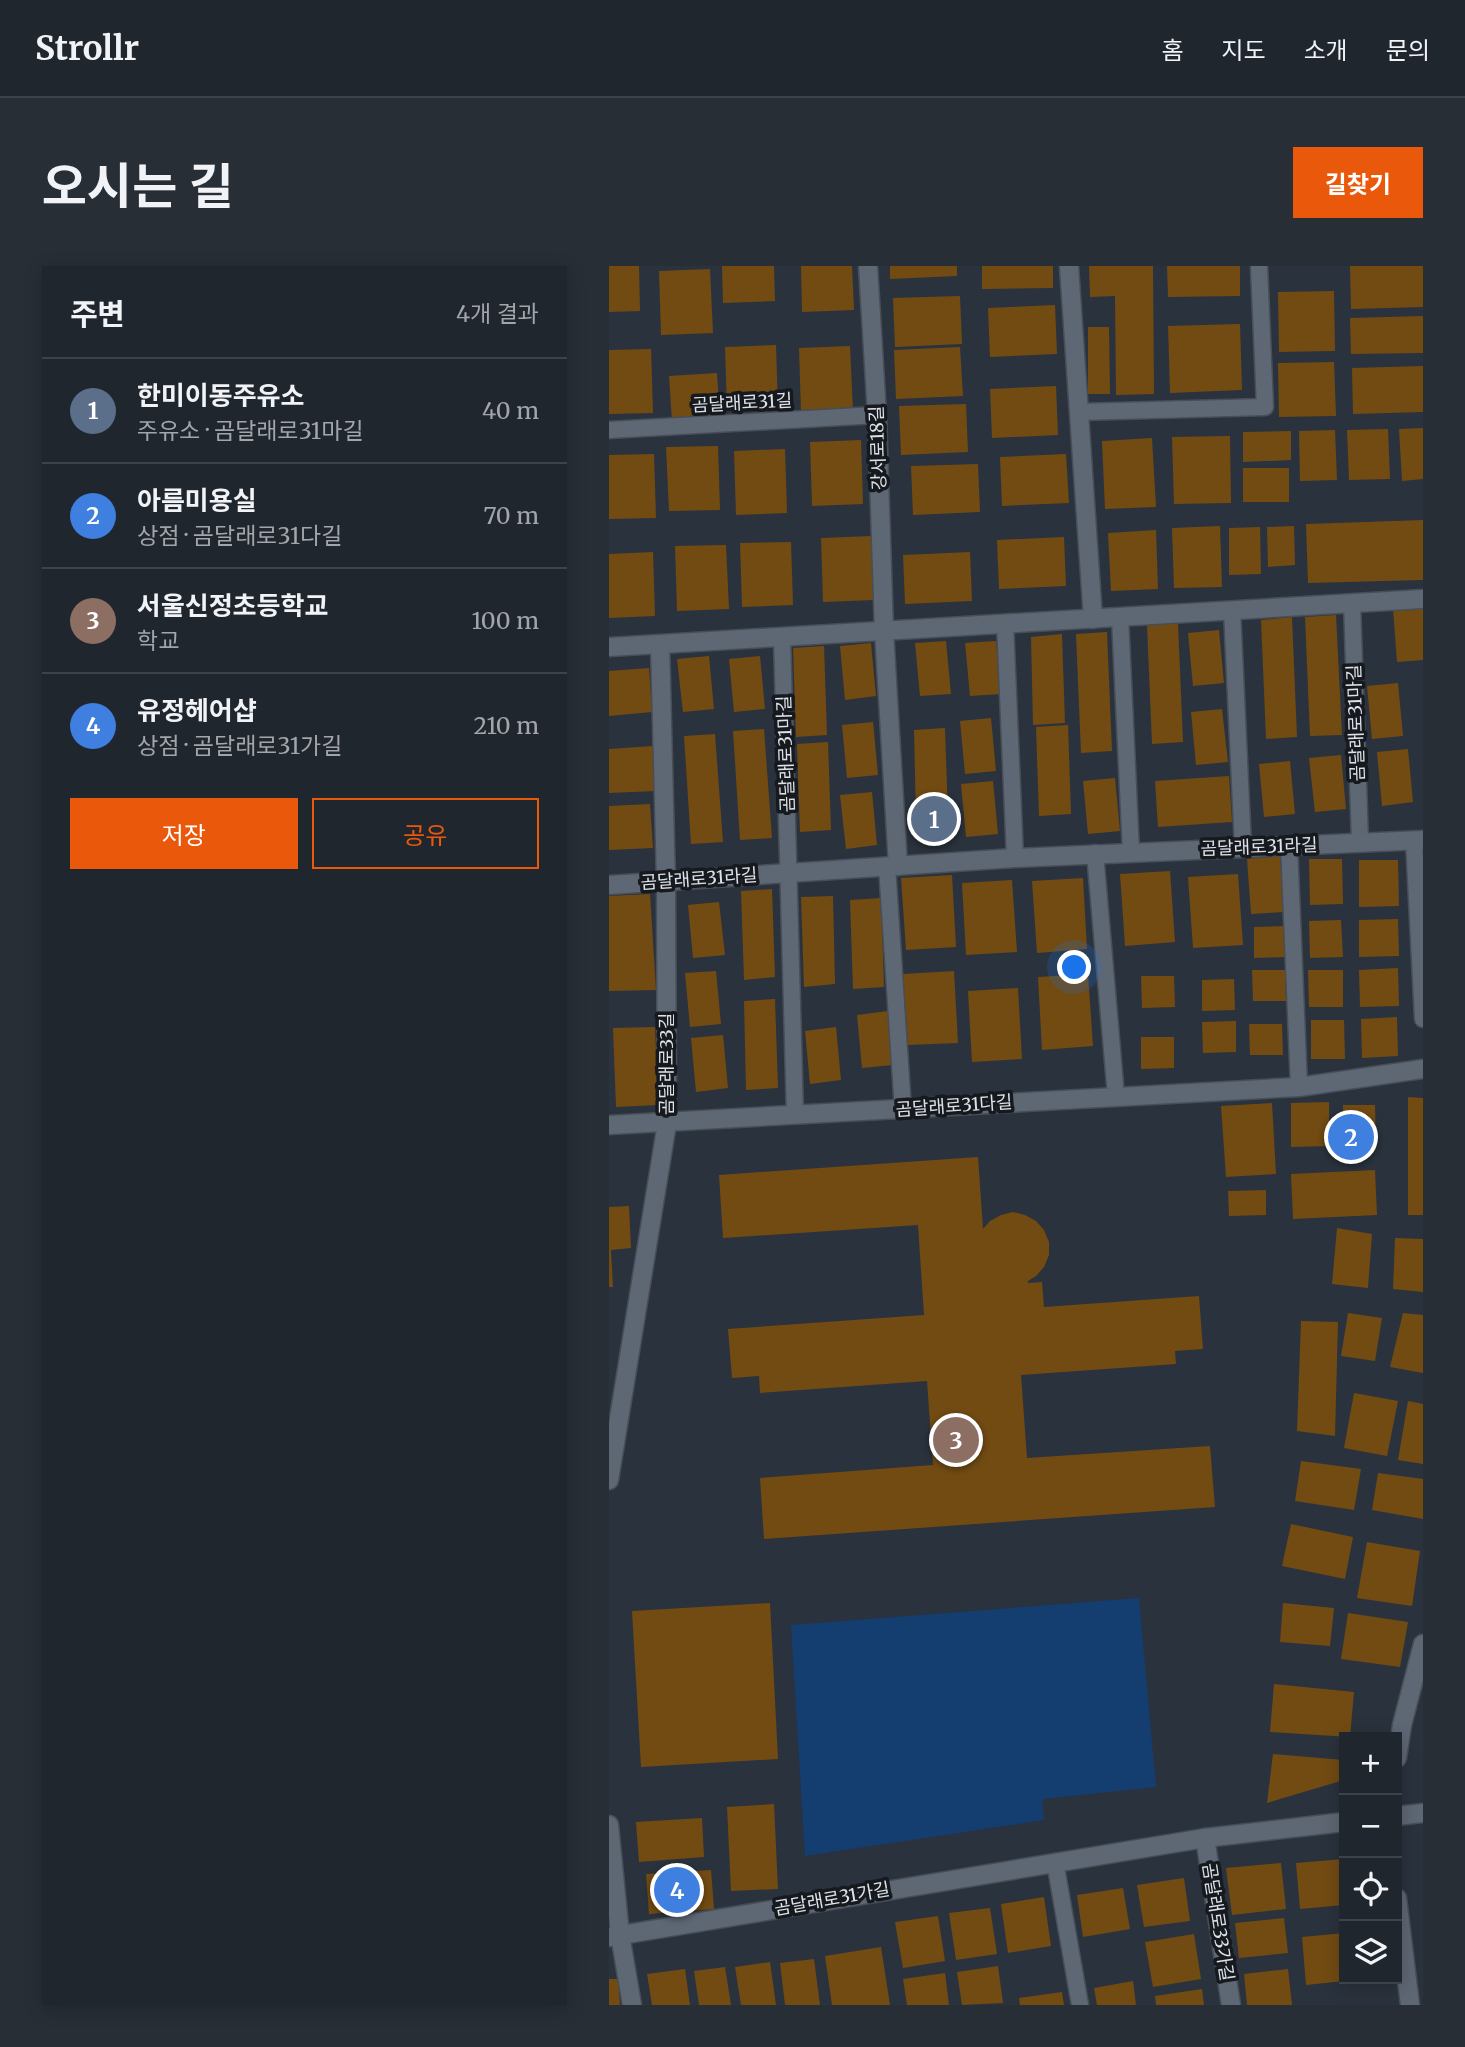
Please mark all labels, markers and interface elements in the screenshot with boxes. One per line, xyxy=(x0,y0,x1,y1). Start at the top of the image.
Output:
text: Strollr xyxy=(35,28,139,69)
text: 홈 xyxy=(1161,35,1183,66)
text: 지도 xyxy=(1221,35,1266,66)
text: 소개 xyxy=(1304,35,1348,66)
text: 문의 xyxy=(1386,35,1430,66)
button: 길찾기 xyxy=(1293,147,1423,218)
text: 오시는 길 xyxy=(42,156,234,217)
text: 주변 xyxy=(70,295,125,333)
text: 4개 결과 xyxy=(456,299,539,328)
text: 한미이동주유소 xyxy=(137,379,304,412)
street label: 곰달래로31길 xyxy=(691,388,793,417)
text: 1 xyxy=(88,396,98,425)
text: 40 m xyxy=(482,396,539,425)
street label: 강서로18길 xyxy=(865,405,890,491)
text: 주유소 · 곰달래로31마길 xyxy=(137,416,364,445)
text: 아름미용실 xyxy=(137,484,257,517)
text: 2 xyxy=(86,501,100,530)
text: 70 m xyxy=(483,501,539,530)
text: 상점 · 곰달래로31다길 xyxy=(137,521,342,550)
text: 서울신정초등학교 xyxy=(137,589,328,622)
text: 3 xyxy=(86,606,100,635)
text: 100 m xyxy=(471,606,539,635)
text: 학교 xyxy=(137,626,179,655)
street label: 곰달래로31마길 xyxy=(1342,664,1369,782)
text: 유정헤어샵 xyxy=(137,694,257,727)
street label: 곰달래로31마길 xyxy=(772,695,799,813)
text: 4 xyxy=(86,711,100,740)
text: 210 m xyxy=(474,711,539,740)
text: 상점 · 곰달래로31가길 xyxy=(137,731,342,760)
pin: 1 xyxy=(911,793,957,845)
button: 저장 xyxy=(70,798,298,869)
button: 공유 xyxy=(312,798,539,869)
street label: 곰달래로31라길 xyxy=(1200,833,1318,860)
street label: 곰달래로31라길 xyxy=(640,863,758,894)
your location xyxy=(1057,950,1091,984)
street label: 곰달래로33길 xyxy=(655,1013,678,1115)
street label: 곰달래로31다길 xyxy=(895,1090,1013,1121)
pin: 2 xyxy=(1328,1111,1374,1163)
pin: 3 xyxy=(933,1414,979,1466)
map controls xyxy=(1339,1732,1402,1984)
button: + xyxy=(1339,1732,1402,1795)
button: − xyxy=(1339,1795,1402,1858)
button: locate xyxy=(1339,1858,1402,1921)
street label: 곰달래로33가길 xyxy=(1198,1861,1239,1983)
pin: 4 xyxy=(654,1864,700,1916)
street label: 곰달래로31가길 xyxy=(772,1877,892,1920)
button: layers xyxy=(1339,1921,1402,1984)

